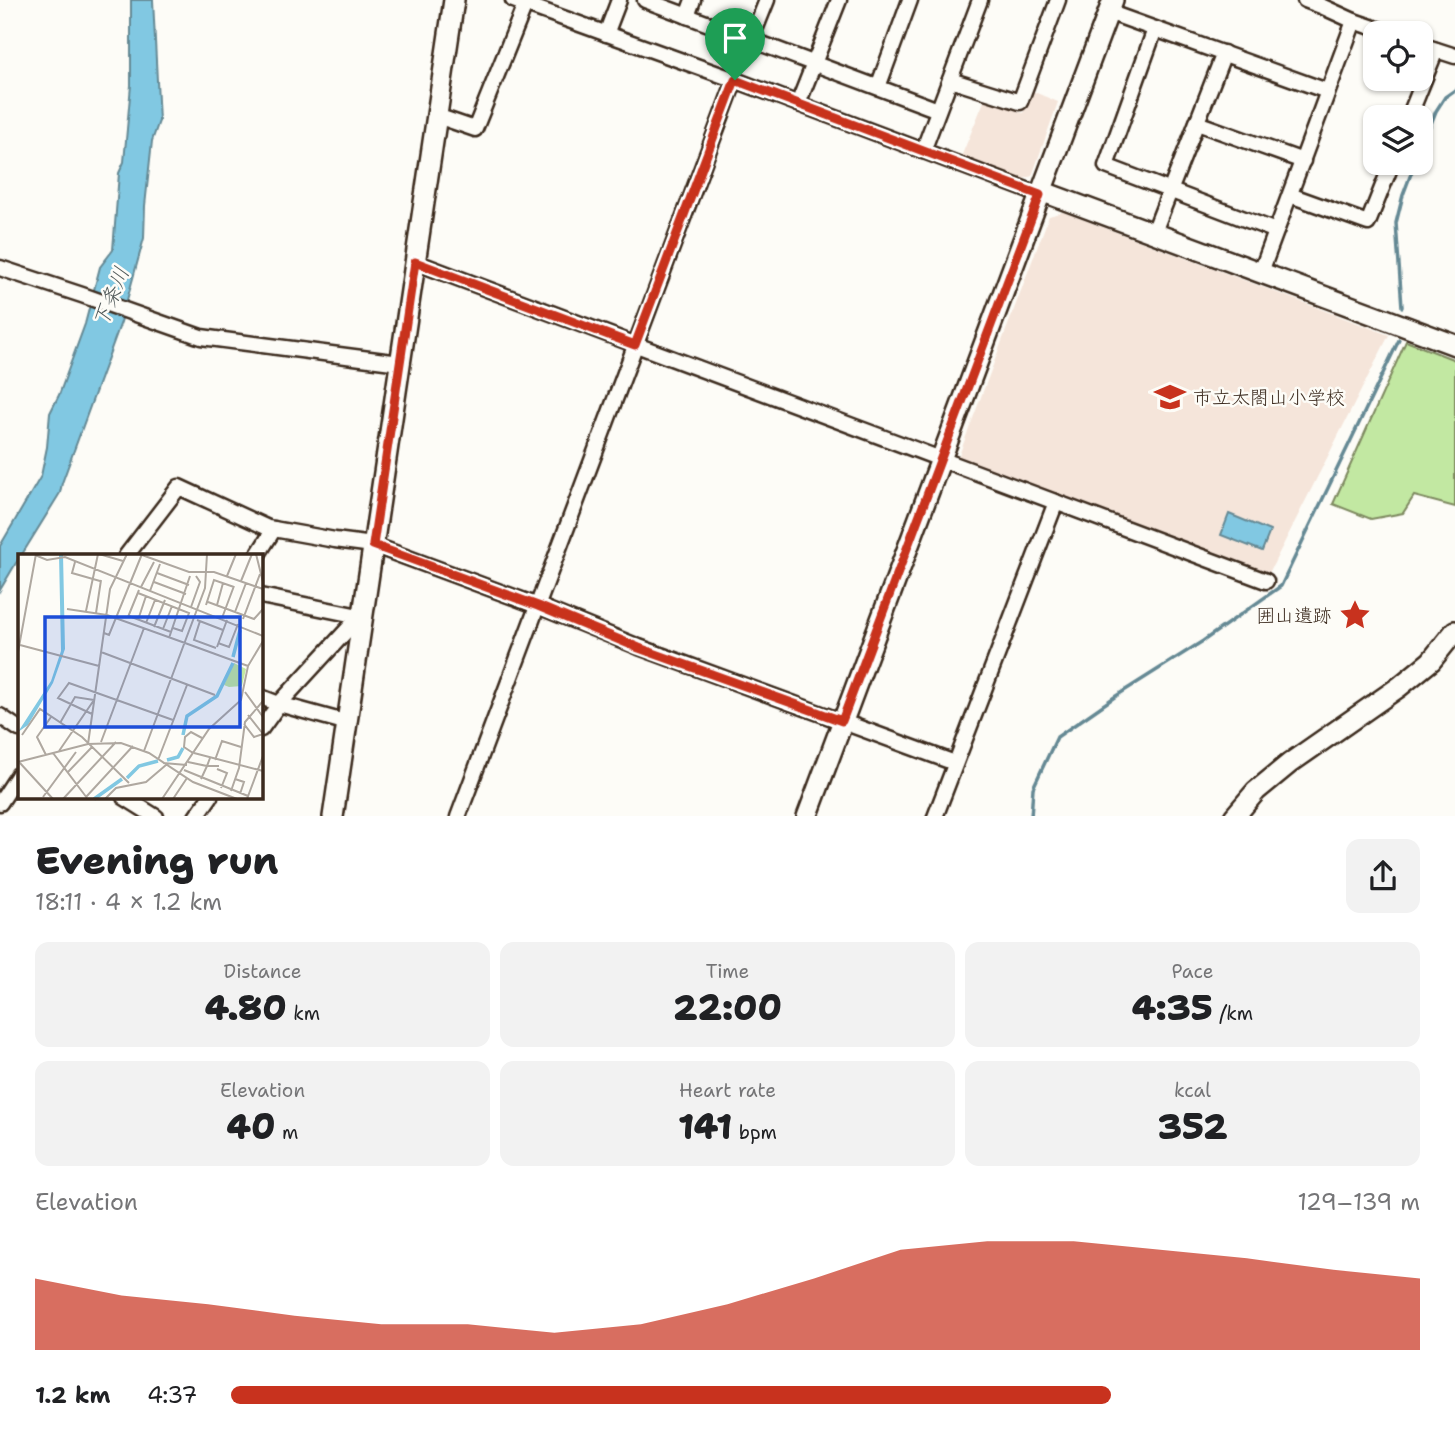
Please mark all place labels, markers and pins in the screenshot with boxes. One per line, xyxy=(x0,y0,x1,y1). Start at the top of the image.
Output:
pin xyxy=(705,8,765,80)
school or university icon: 市立太閤山小学校 xyxy=(1153,380,1187,414)
place label: 市立太閤山小学校 xyxy=(1193,385,1345,410)
place icon: 囲山遺跡 xyxy=(1338,598,1372,632)
place label: 囲山遺跡 xyxy=(1256,603,1332,628)

